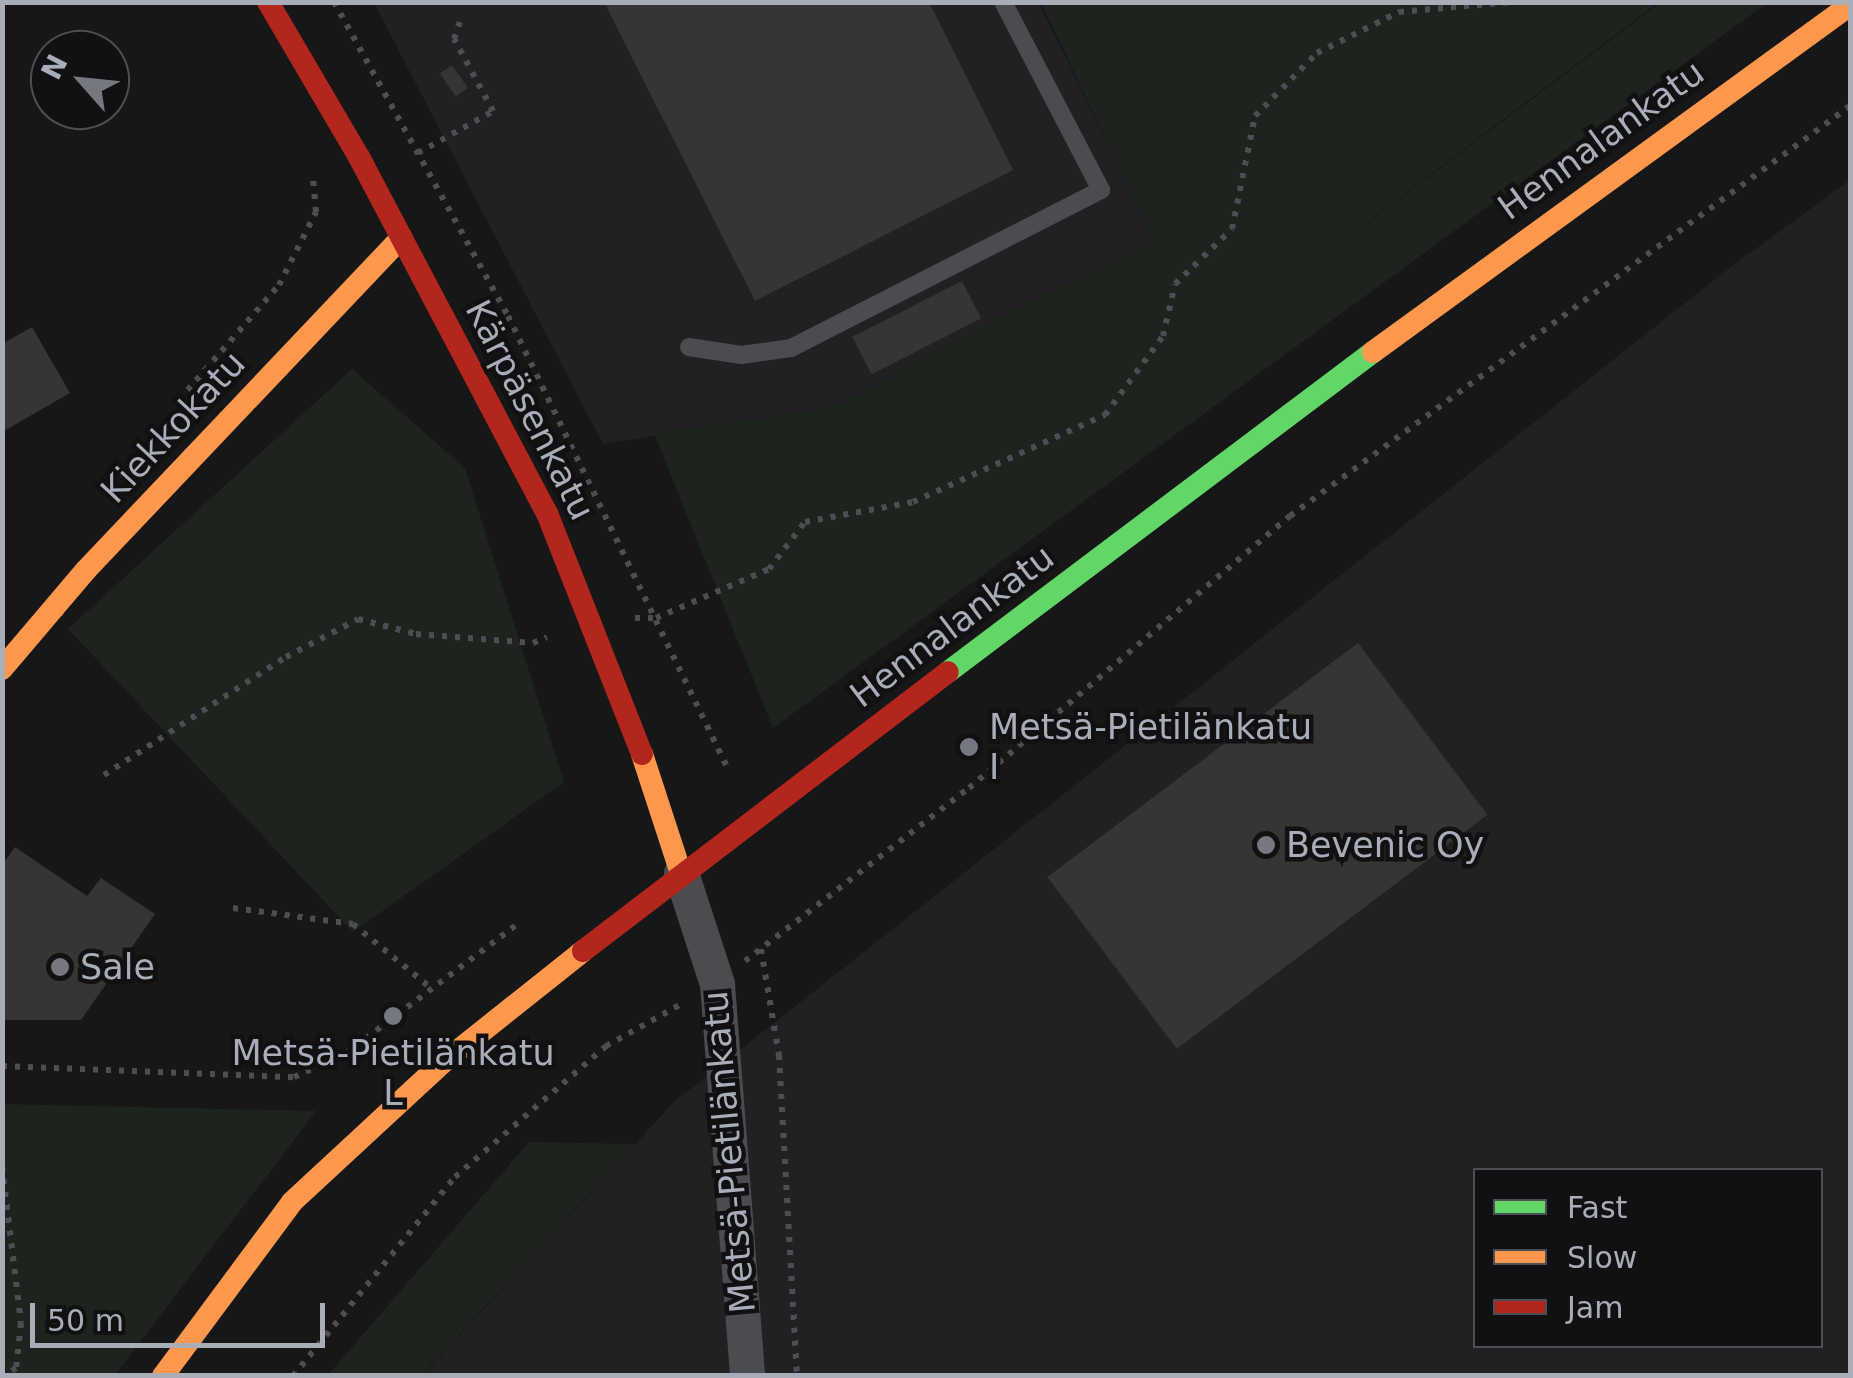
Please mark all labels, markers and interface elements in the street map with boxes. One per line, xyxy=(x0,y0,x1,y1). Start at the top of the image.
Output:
north arrow xyxy=(30,30,130,130)
text: N xyxy=(35,49,75,85)
street label: Hennalankatu xyxy=(1490,51,1712,229)
street label: Kärpäsenkatu xyxy=(457,293,603,527)
street label: Kiekkokatu xyxy=(92,342,254,512)
street label: Hennalankatu xyxy=(842,536,1062,716)
place label: Metsä-Pietilänkatu I xyxy=(989,706,1312,788)
marker: Metsä-Pietilänkatu I xyxy=(958,736,980,758)
place label: Bevenic Oy xyxy=(1286,824,1484,866)
marker: Bevenic Oy xyxy=(1255,834,1277,856)
place label: Sale xyxy=(80,946,155,988)
marker: Sale xyxy=(49,956,71,978)
street label: Metsä-Pietilänkatu xyxy=(694,989,764,1315)
marker: Metsä-Pietilänkatu L xyxy=(382,1005,404,1027)
place label: Metsä-Pietilänkatu L xyxy=(231,1032,555,1114)
legend xyxy=(1473,1168,1823,1348)
text: Fast xyxy=(1567,1190,1627,1225)
text: Slow xyxy=(1567,1240,1637,1275)
scale bar xyxy=(35,1283,330,1345)
text: Jam xyxy=(1567,1290,1623,1325)
text: 50 m xyxy=(47,1303,124,1338)

